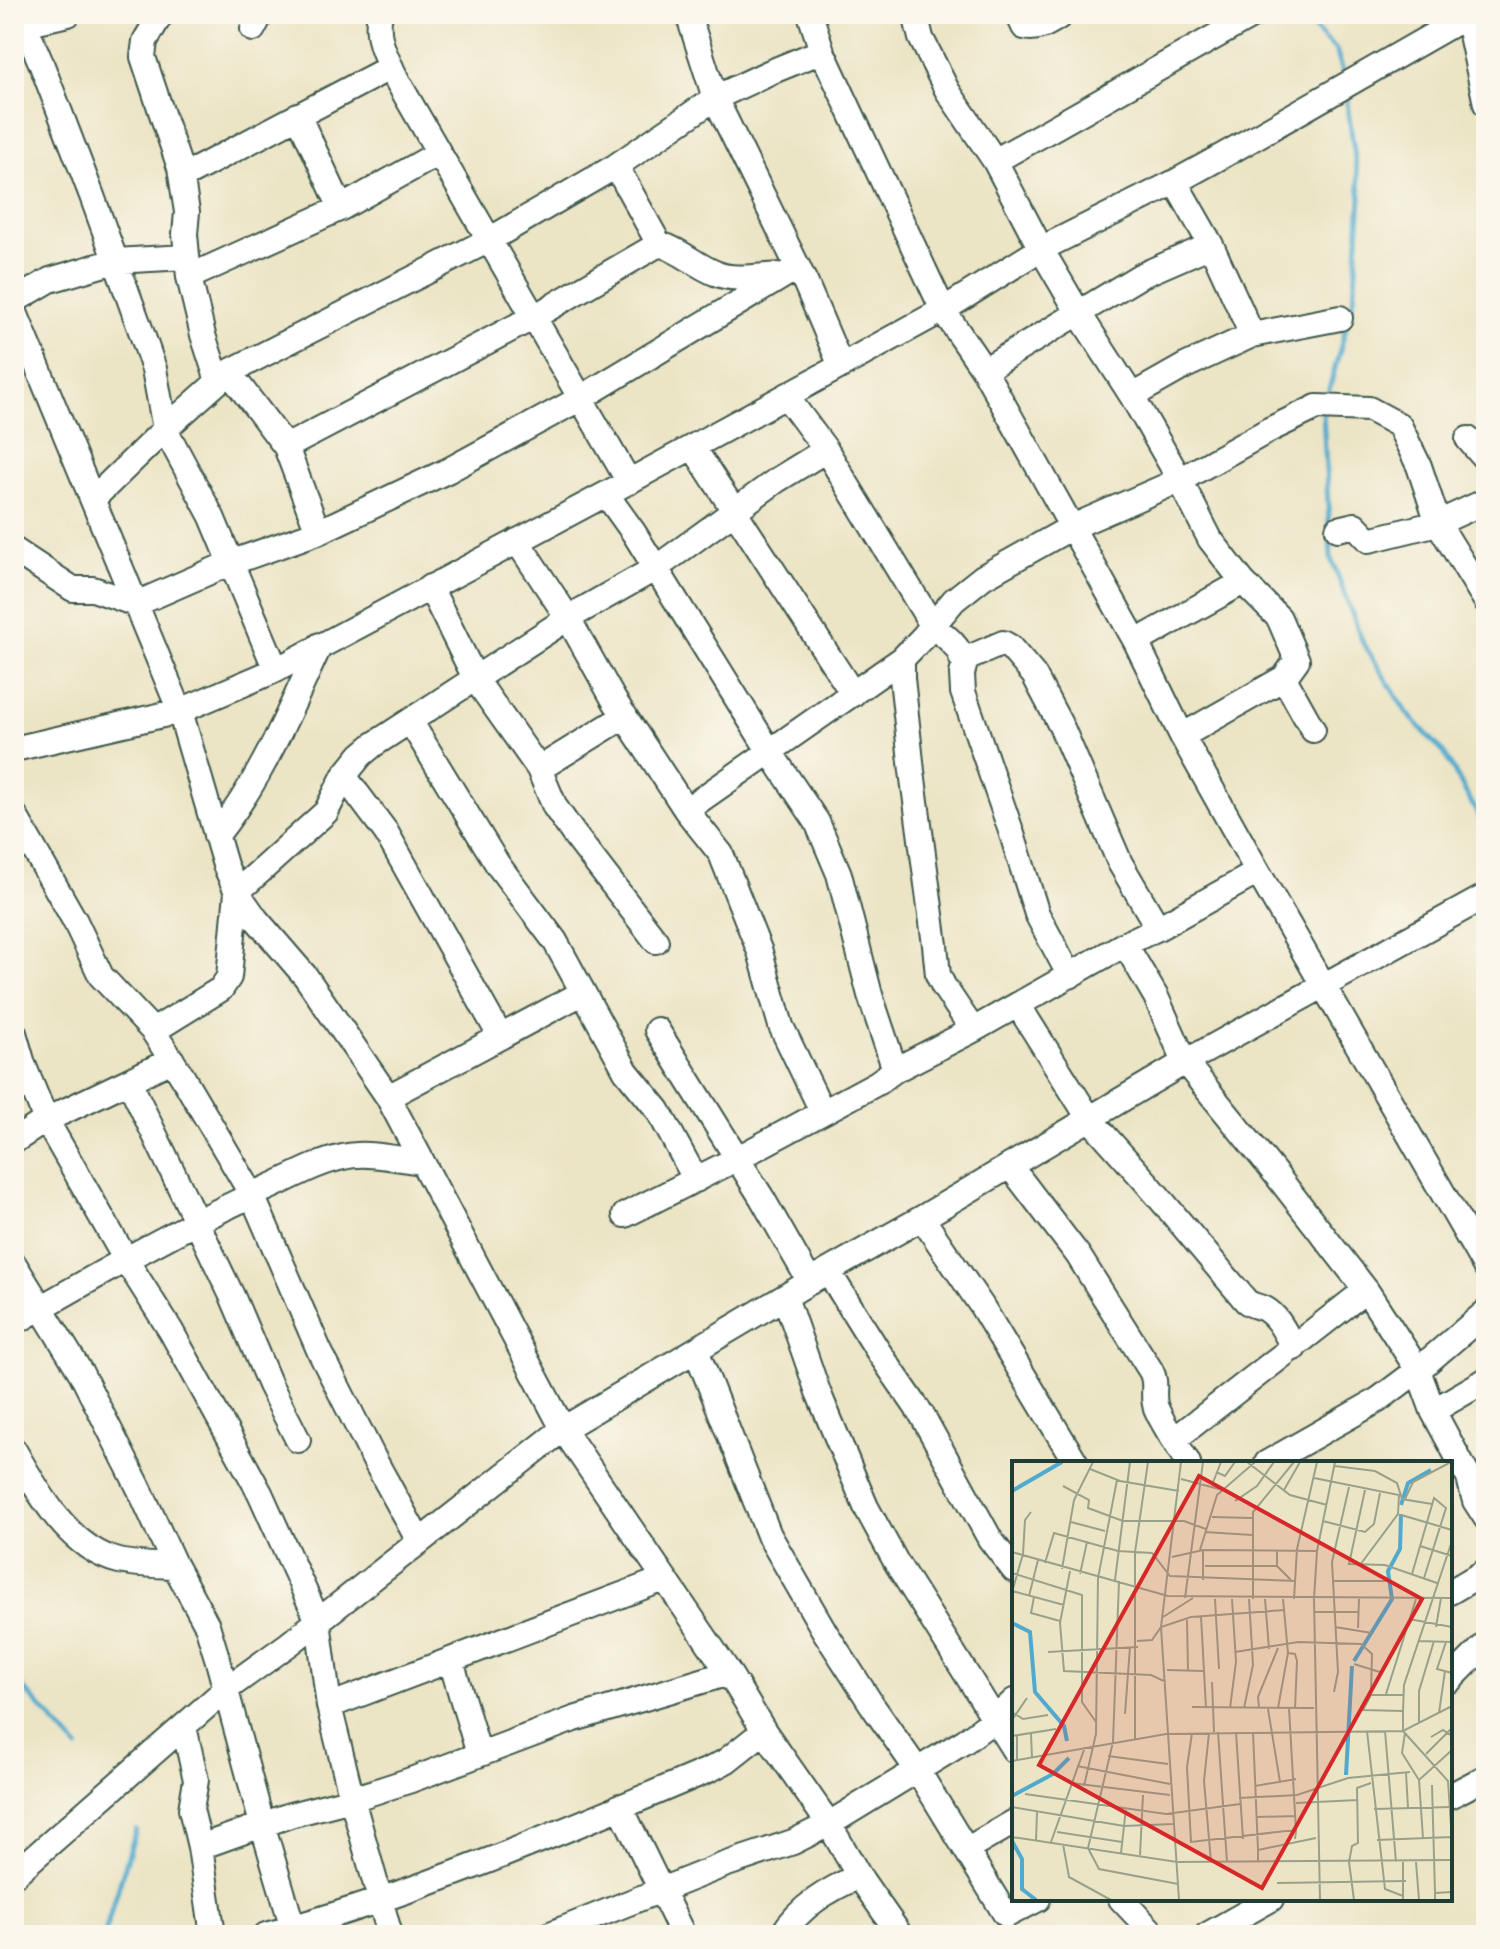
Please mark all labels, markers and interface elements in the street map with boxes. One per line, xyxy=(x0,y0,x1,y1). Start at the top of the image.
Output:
inset map xyxy=(1012,1461,1452,1901)

